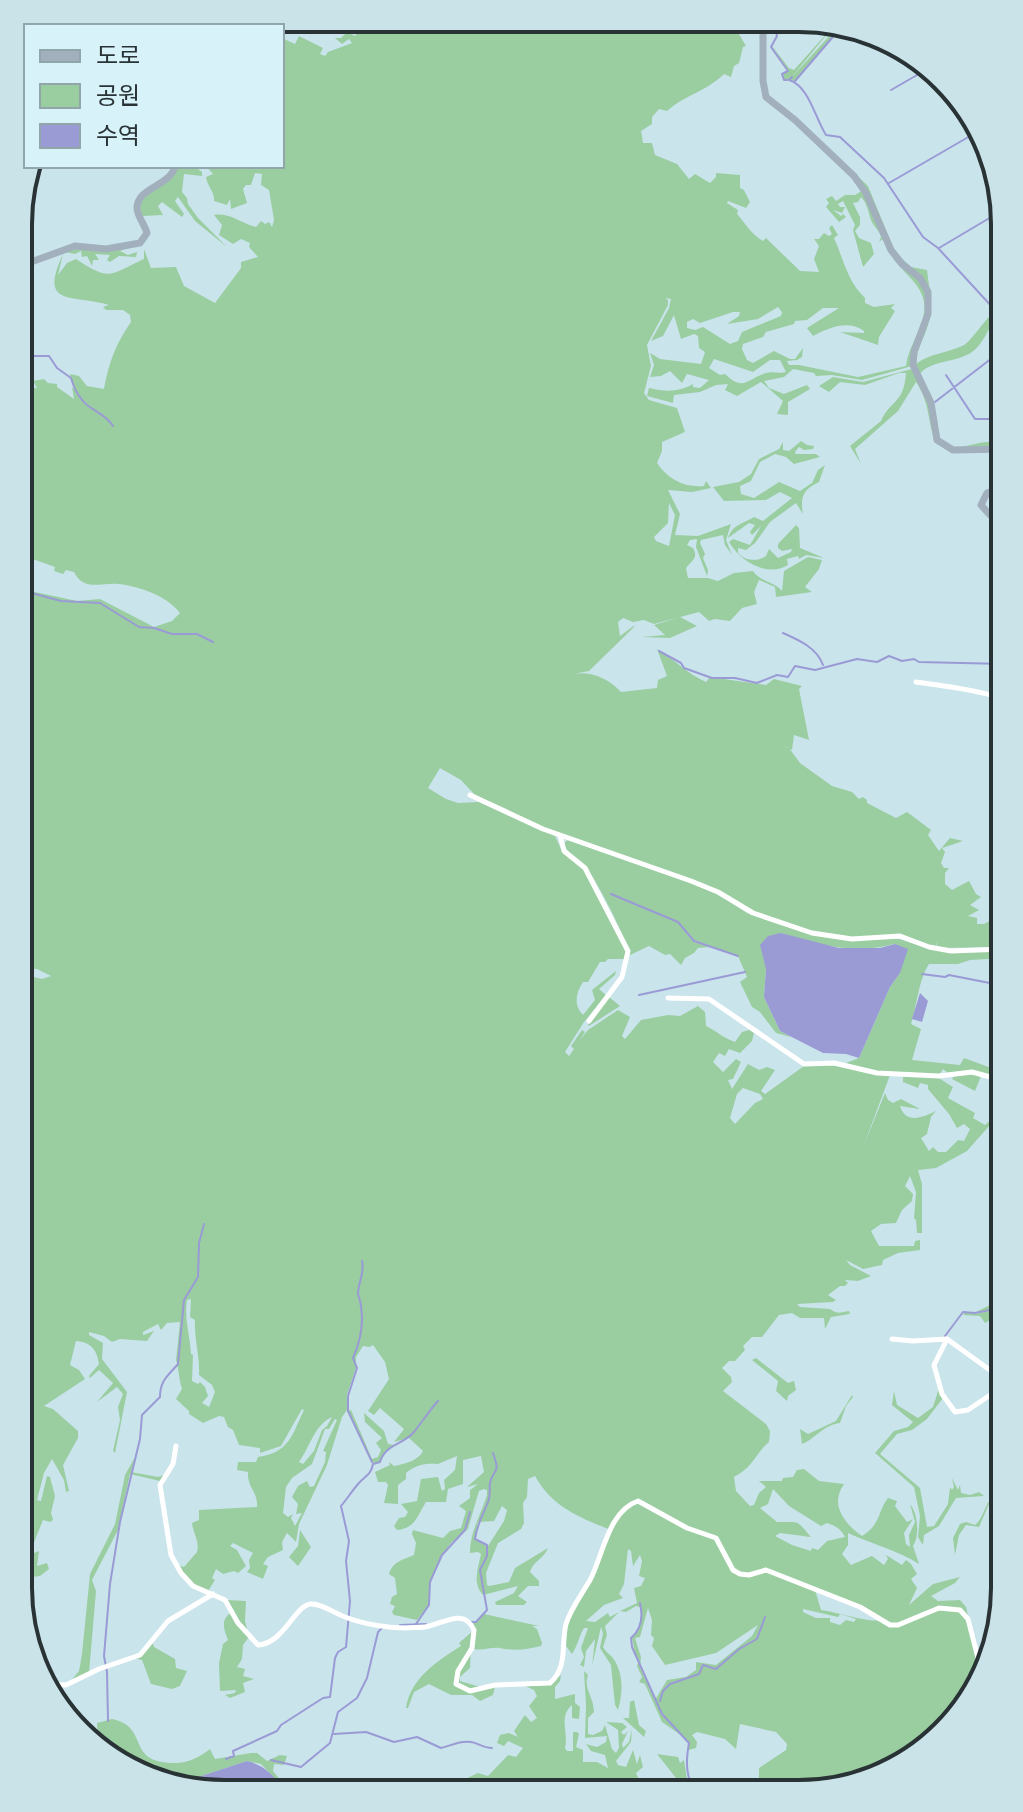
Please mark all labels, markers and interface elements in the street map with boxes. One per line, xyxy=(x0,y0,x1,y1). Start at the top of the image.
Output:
legend xyxy=(24,24,284,168)
text: 도로 xyxy=(96,40,140,71)
text: 공원 xyxy=(96,80,140,111)
text: 수역 xyxy=(96,120,140,151)

